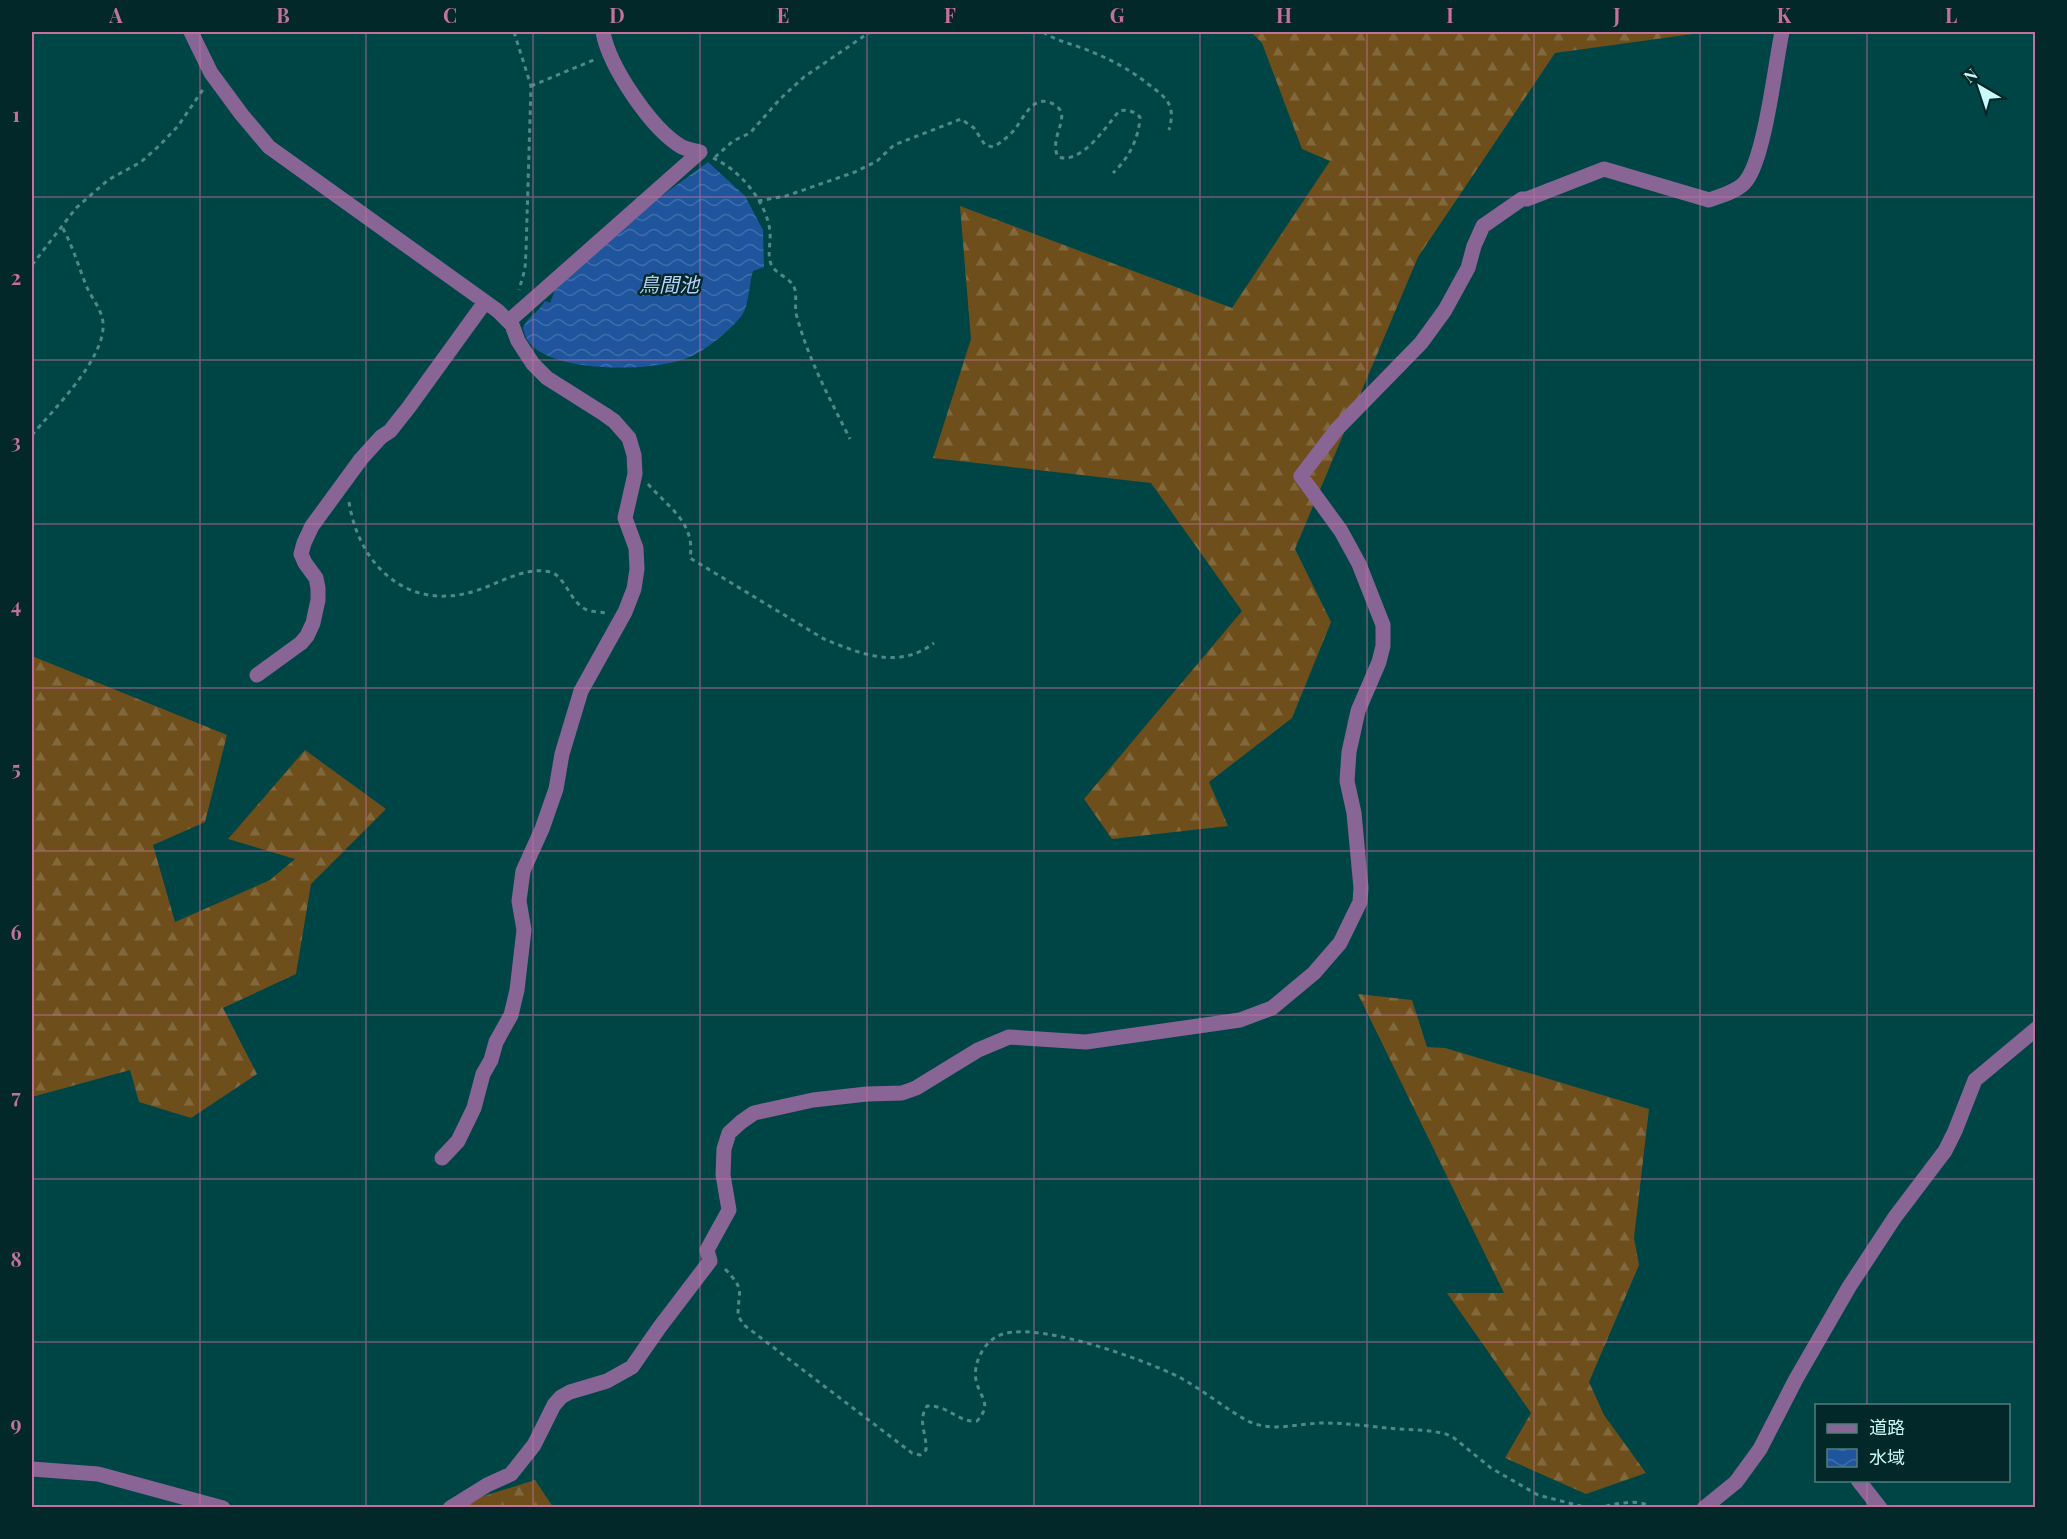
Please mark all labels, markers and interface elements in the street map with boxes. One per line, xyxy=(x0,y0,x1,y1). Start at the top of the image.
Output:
text: A xyxy=(108,1,123,28)
text: B xyxy=(276,1,290,28)
text: C xyxy=(443,1,457,28)
text: D xyxy=(609,1,625,28)
text: E xyxy=(777,1,789,28)
text: F xyxy=(944,1,956,28)
text: G xyxy=(1110,1,1125,28)
text: H xyxy=(1276,1,1292,28)
text: I xyxy=(1446,1,1454,28)
text: J xyxy=(1612,1,1621,28)
text: K xyxy=(1777,1,1792,28)
text: L xyxy=(1945,1,1957,28)
north arrow xyxy=(1950,57,2010,117)
text: N xyxy=(1959,63,1982,87)
text: 1 xyxy=(12,100,20,127)
text: 2 xyxy=(11,263,21,290)
water label: 鳥間池 xyxy=(639,270,701,297)
text: 3 xyxy=(11,427,21,454)
text: 4 xyxy=(11,591,21,618)
text: 5 xyxy=(11,754,21,781)
text: 6 xyxy=(10,918,22,945)
text: 7 xyxy=(11,1082,21,1109)
text: 8 xyxy=(10,1245,22,1272)
legend xyxy=(1815,1404,2010,1482)
text: 9 xyxy=(10,1409,22,1436)
text: 道路 xyxy=(1869,1415,1905,1439)
text: 水域 xyxy=(1869,1445,1905,1469)

